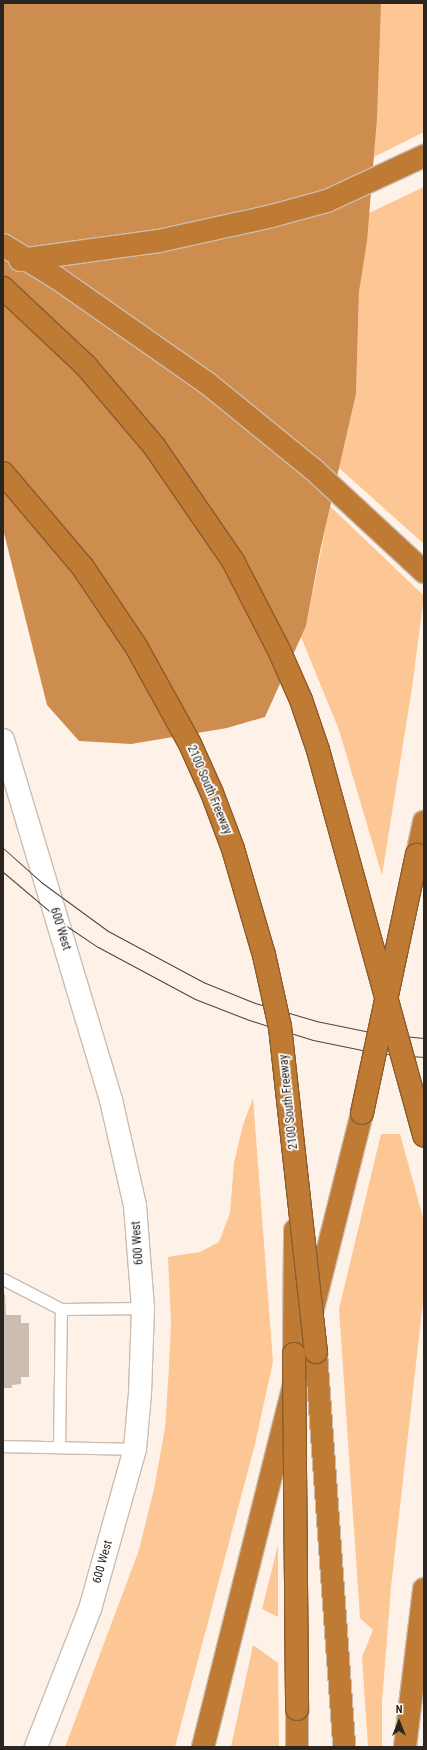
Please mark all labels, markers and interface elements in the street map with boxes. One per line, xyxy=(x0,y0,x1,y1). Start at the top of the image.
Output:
street label: 2100 South Freeway xyxy=(184,743,234,837)
street label: 600 West xyxy=(47,906,73,952)
street label: 2100 South Freeway xyxy=(277,1054,301,1150)
street label: 600 West xyxy=(129,1220,147,1266)
street label: 600 West xyxy=(90,1539,116,1585)
north arrow xyxy=(379,1702,419,1742)
text: N xyxy=(396,1703,402,1716)

